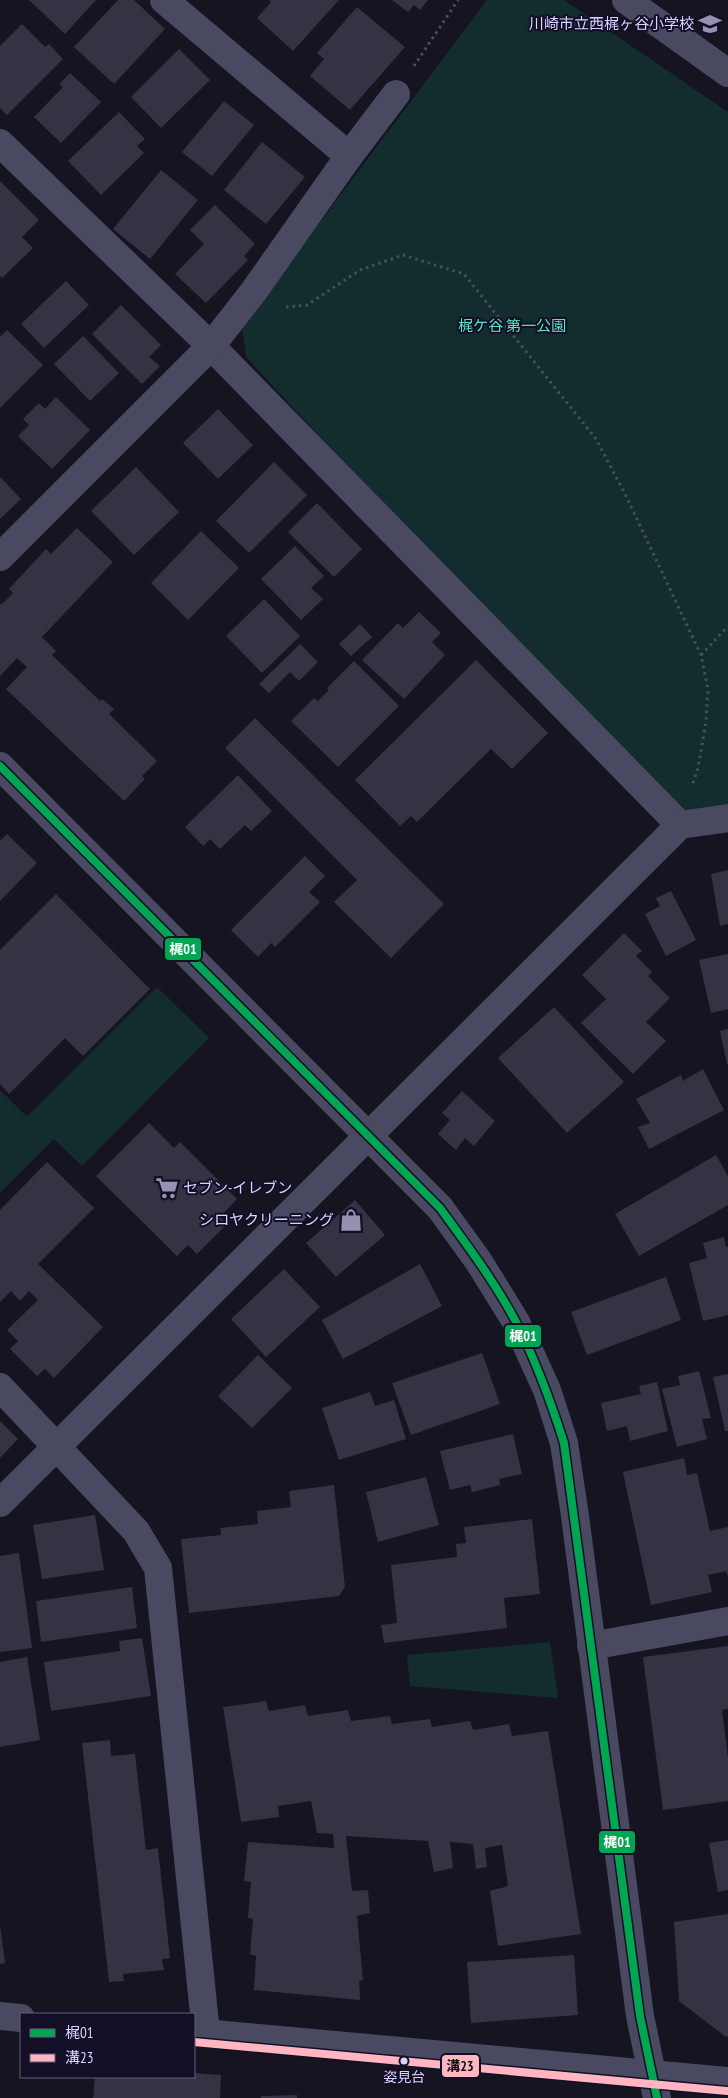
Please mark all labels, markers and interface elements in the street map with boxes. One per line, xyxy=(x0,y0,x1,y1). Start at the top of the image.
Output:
school or university icon: 川崎市立西梶ヶ谷小学校 xyxy=(697,11,723,37)
place label: 川崎市立西梶ヶ谷小学校 xyxy=(529,14,694,33)
park label: 梶ケ谷 第一公園 xyxy=(458,316,566,335)
line badge: 梶01 xyxy=(164,937,202,961)
text: 梶01 xyxy=(169,940,197,958)
supermarket icon: セブン-イレブン xyxy=(154,1175,180,1201)
place label: セブン-イレブン xyxy=(183,1178,292,1197)
shop icon: シロヤクリーニング xyxy=(338,1207,364,1233)
place label: シロヤクリーニング xyxy=(199,1210,334,1229)
line badge: 梶01 xyxy=(504,1324,542,1348)
text: 梶01 xyxy=(509,1327,537,1345)
line badge: 梶01 xyxy=(598,1830,636,1854)
text: 梶01 xyxy=(603,1833,631,1851)
legend xyxy=(20,2013,195,2078)
text: 梶01 xyxy=(65,2023,94,2042)
text: 溝23 xyxy=(65,2048,94,2067)
line badge: 溝23 xyxy=(441,2054,480,2078)
marker: 姿見台 xyxy=(399,2056,409,2066)
text: 溝23 xyxy=(446,2057,474,2075)
place label: 姿見台 xyxy=(383,2068,425,2086)

